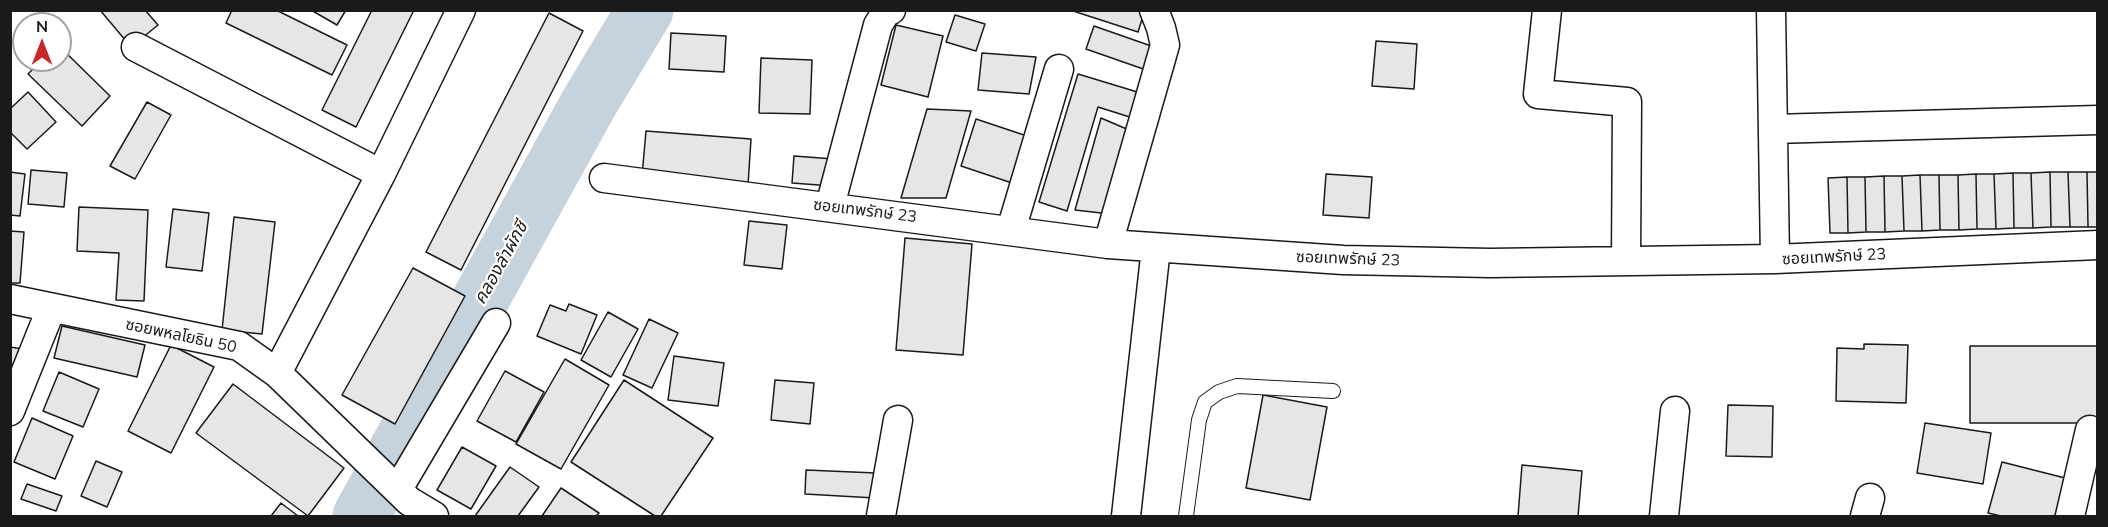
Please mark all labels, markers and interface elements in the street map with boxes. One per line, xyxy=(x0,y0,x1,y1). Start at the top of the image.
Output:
north arrow xyxy=(12,12,72,72)
text: N xyxy=(36,16,48,36)
street label: ซอยเทพรักษ์ 23 xyxy=(812,195,918,227)
water label: คลองลำผักชี xyxy=(469,218,533,308)
street label: ซอยเทพรักษ์ 23 xyxy=(1781,245,1887,269)
street label: ซอยเทพรักษ์ 23 xyxy=(1296,248,1400,270)
street label: ซอยพหลโยธิน 50 xyxy=(124,315,238,357)

